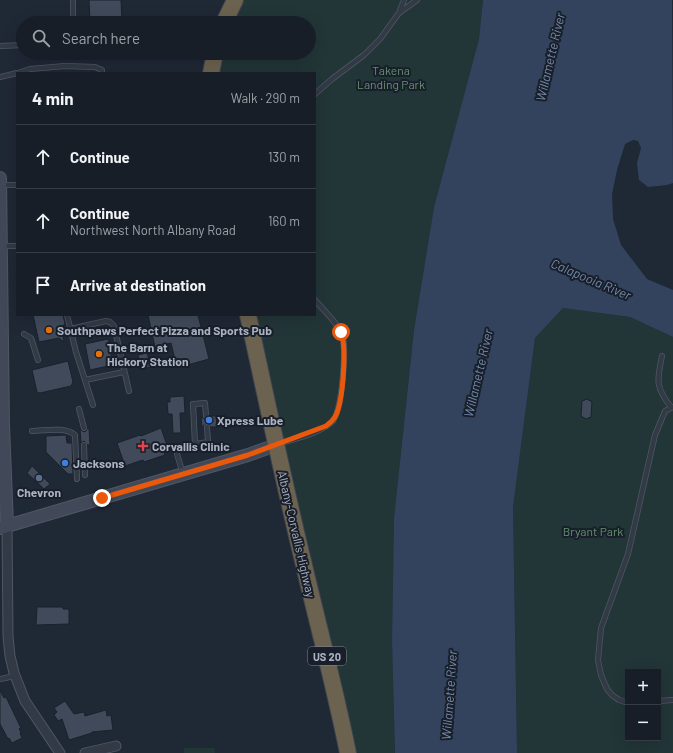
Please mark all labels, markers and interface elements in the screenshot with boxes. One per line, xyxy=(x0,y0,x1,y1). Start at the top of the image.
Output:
water label: Willamette River xyxy=(532,11,568,103)
search box xyxy=(16,16,316,60)
icon: search xyxy=(30,27,52,49)
text: Search here xyxy=(62,29,140,47)
park label: Takena Landing Park xyxy=(357,63,425,91)
text: 4 min xyxy=(32,88,74,108)
text: Walk · 290 m xyxy=(231,90,300,106)
icon: ahead xyxy=(32,146,54,168)
text: Continue xyxy=(70,148,130,166)
text: 130 m xyxy=(268,149,300,165)
text: Continue xyxy=(70,204,130,222)
icon: ahead xyxy=(32,210,54,232)
text: 160 m xyxy=(268,213,300,229)
text: Northwest North Albany Road xyxy=(70,222,236,238)
water label: Calapooia River xyxy=(549,255,634,303)
icon: arrive xyxy=(32,274,54,296)
text: Arrive at destination xyxy=(70,276,206,294)
place label: Southpaws Perfect Pizza and Sports Pub xyxy=(57,323,272,337)
route start xyxy=(332,323,350,341)
marker: Southpaws Perfect Pizza and Sports Pub xyxy=(44,325,54,335)
water label: Willamette River xyxy=(460,327,496,419)
place label: The Barn at Hickory Station xyxy=(107,340,189,368)
marker: The Barn at Hickory Station xyxy=(94,349,104,359)
place label: Xpress Lube xyxy=(217,413,284,427)
marker: Xpress Lube xyxy=(204,415,214,425)
place label: Corvallis Clinic xyxy=(152,439,230,453)
marker: Corvallis Clinic xyxy=(137,440,149,452)
place label: Jacksons xyxy=(73,456,124,470)
marker: Jacksons xyxy=(60,458,70,468)
street label: Albany-Corvallis Highway xyxy=(276,469,319,599)
marker: Chevron xyxy=(34,473,44,483)
place label: Chevron xyxy=(17,485,61,499)
route end xyxy=(93,489,111,507)
park label: Bryant Park xyxy=(563,524,623,538)
road number: US 20 xyxy=(308,647,346,665)
water label: Willamette River xyxy=(438,649,460,741)
map controls xyxy=(625,669,661,741)
button: + xyxy=(625,669,661,705)
button: − xyxy=(625,705,661,741)

